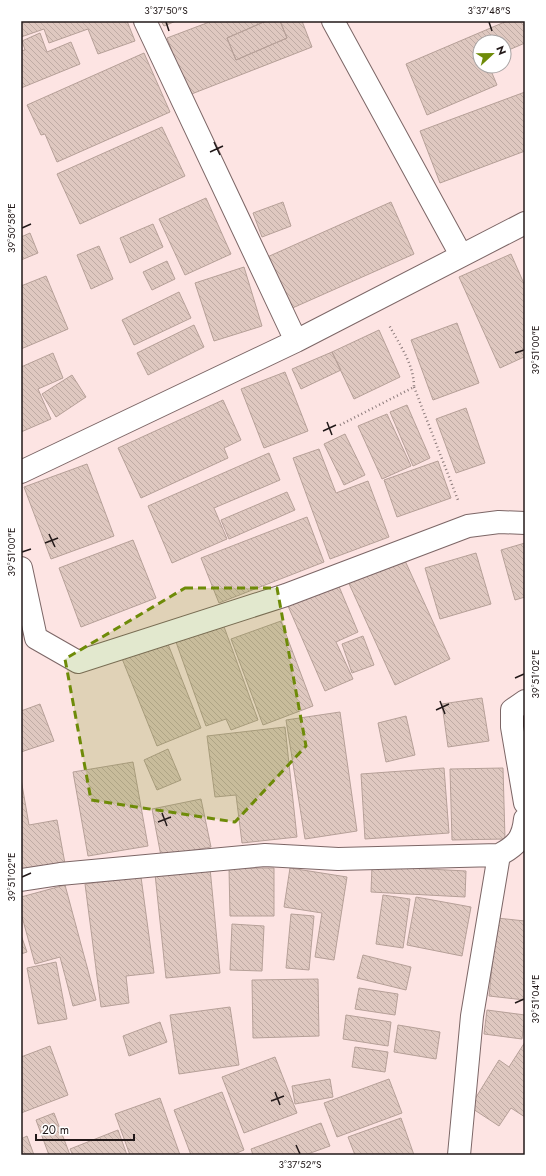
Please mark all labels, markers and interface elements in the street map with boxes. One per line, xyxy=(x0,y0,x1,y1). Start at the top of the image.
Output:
text: 3°37'50"S xyxy=(144,3,188,18)
text: 3°37'48"S xyxy=(467,3,511,18)
north arrow xyxy=(472,34,512,74)
text: N xyxy=(492,43,510,57)
text: 39°50'58"E xyxy=(4,203,19,253)
text: 39°51'00"E xyxy=(528,325,543,375)
text: 39°51'00"E xyxy=(4,527,19,577)
text: 39°51'02"E xyxy=(528,650,543,698)
text: 39°51'02"E xyxy=(4,853,19,901)
text: 39°51'04"E xyxy=(528,975,543,1023)
scale bar xyxy=(36,1116,134,1142)
text: 20 m xyxy=(42,1121,69,1139)
text: 3°37'52"S xyxy=(278,1157,322,1172)

